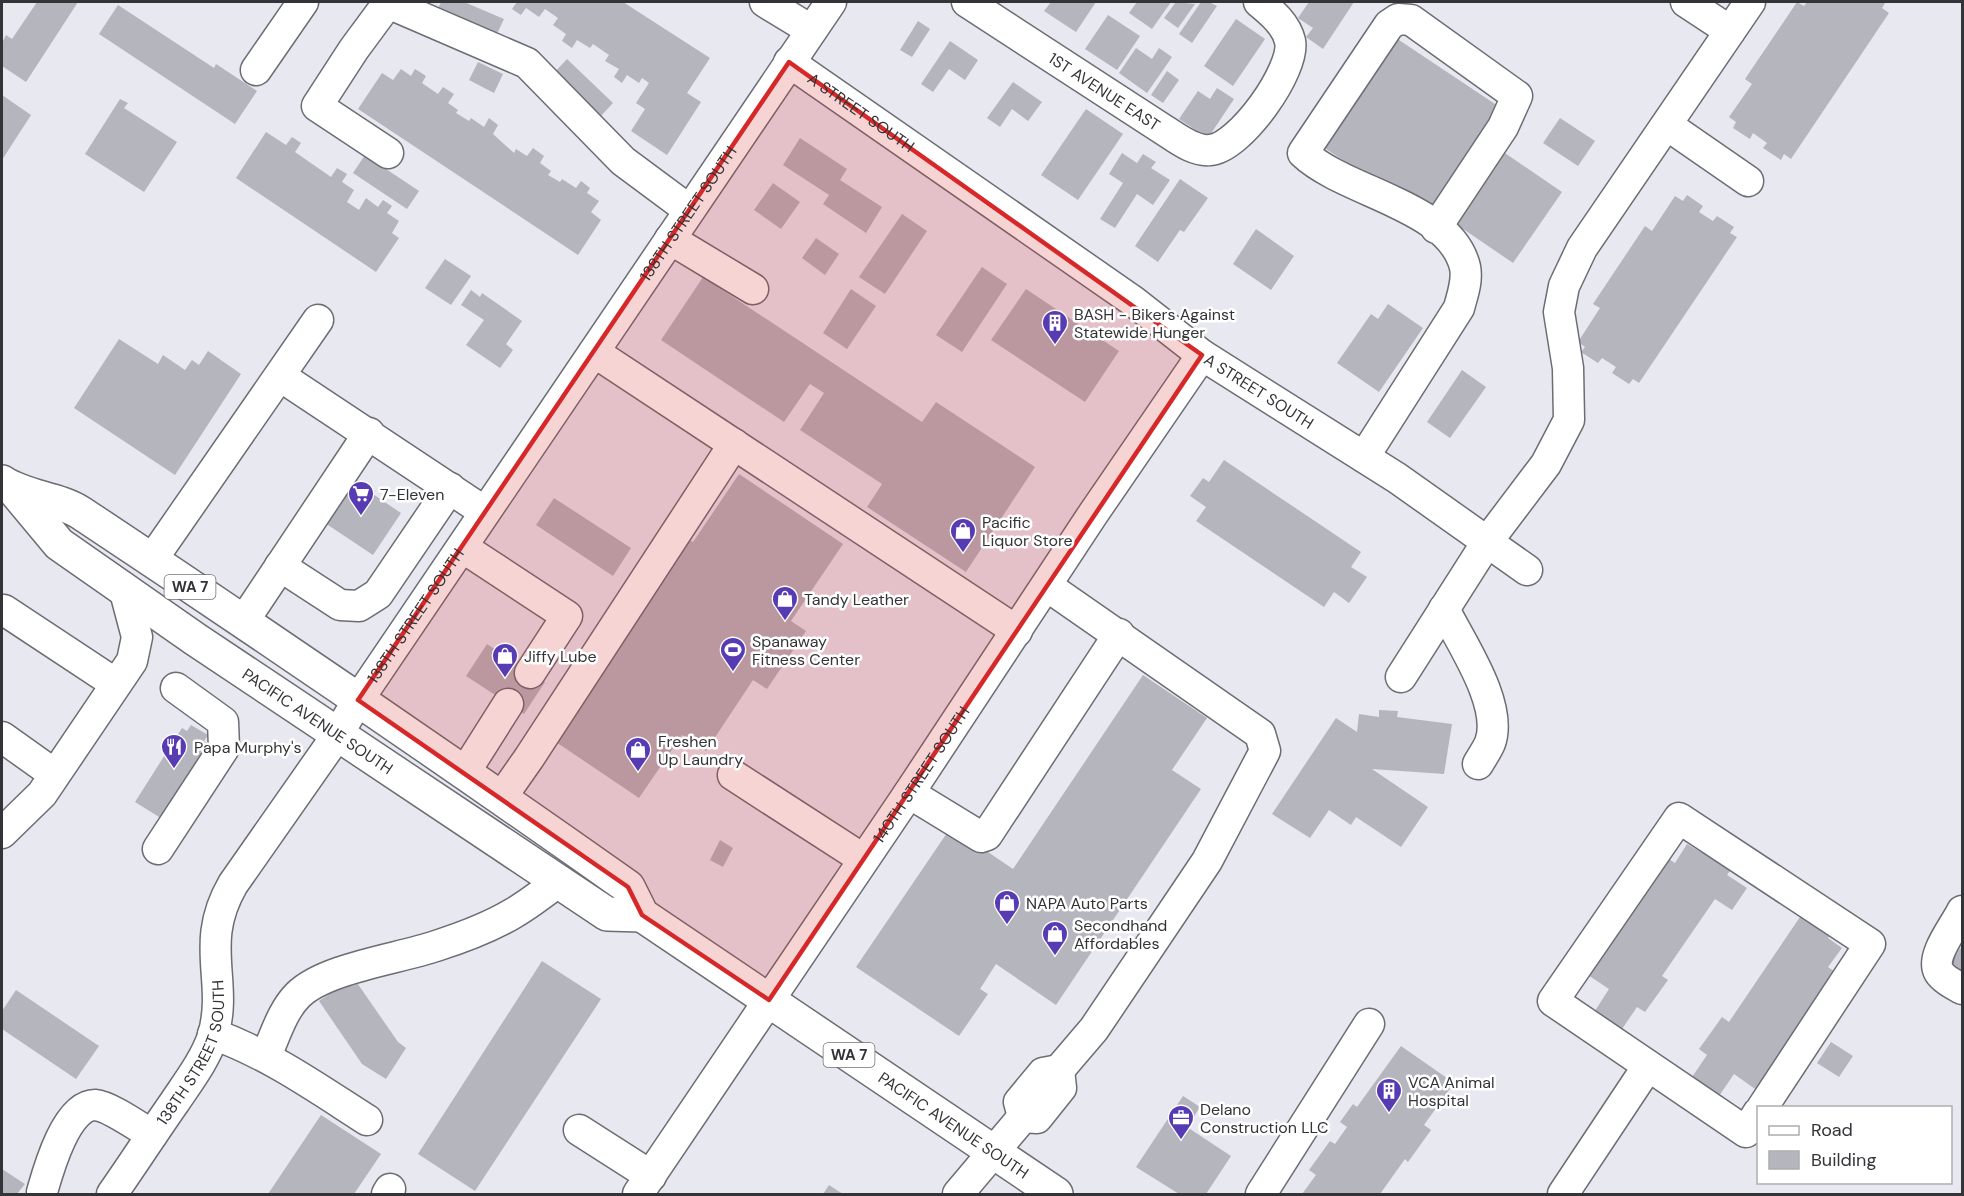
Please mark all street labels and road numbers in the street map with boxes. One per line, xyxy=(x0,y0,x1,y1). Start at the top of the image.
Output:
street label: 1ST AVENUE EAST xyxy=(1045,48,1164,135)
street label: A STREET SOUTH xyxy=(804,68,919,157)
street label: 138TH STREET SOUTH xyxy=(635,142,741,285)
street label: A STREET SOUTH xyxy=(1200,349,1318,433)
street label: 138TH STREET SOUTH xyxy=(362,544,468,687)
road number: WA 7 xyxy=(164,575,216,599)
street label: PACIFIC AVENUE SOUTH xyxy=(239,663,397,779)
street label: 140TH STREET SOUTH xyxy=(868,702,974,847)
street label: 138TH STREET SOUTH xyxy=(151,979,229,1129)
road number: WA 7 xyxy=(824,1043,874,1067)
street label: PACIFIC AVENUE SOUTH xyxy=(874,1067,1033,1183)

